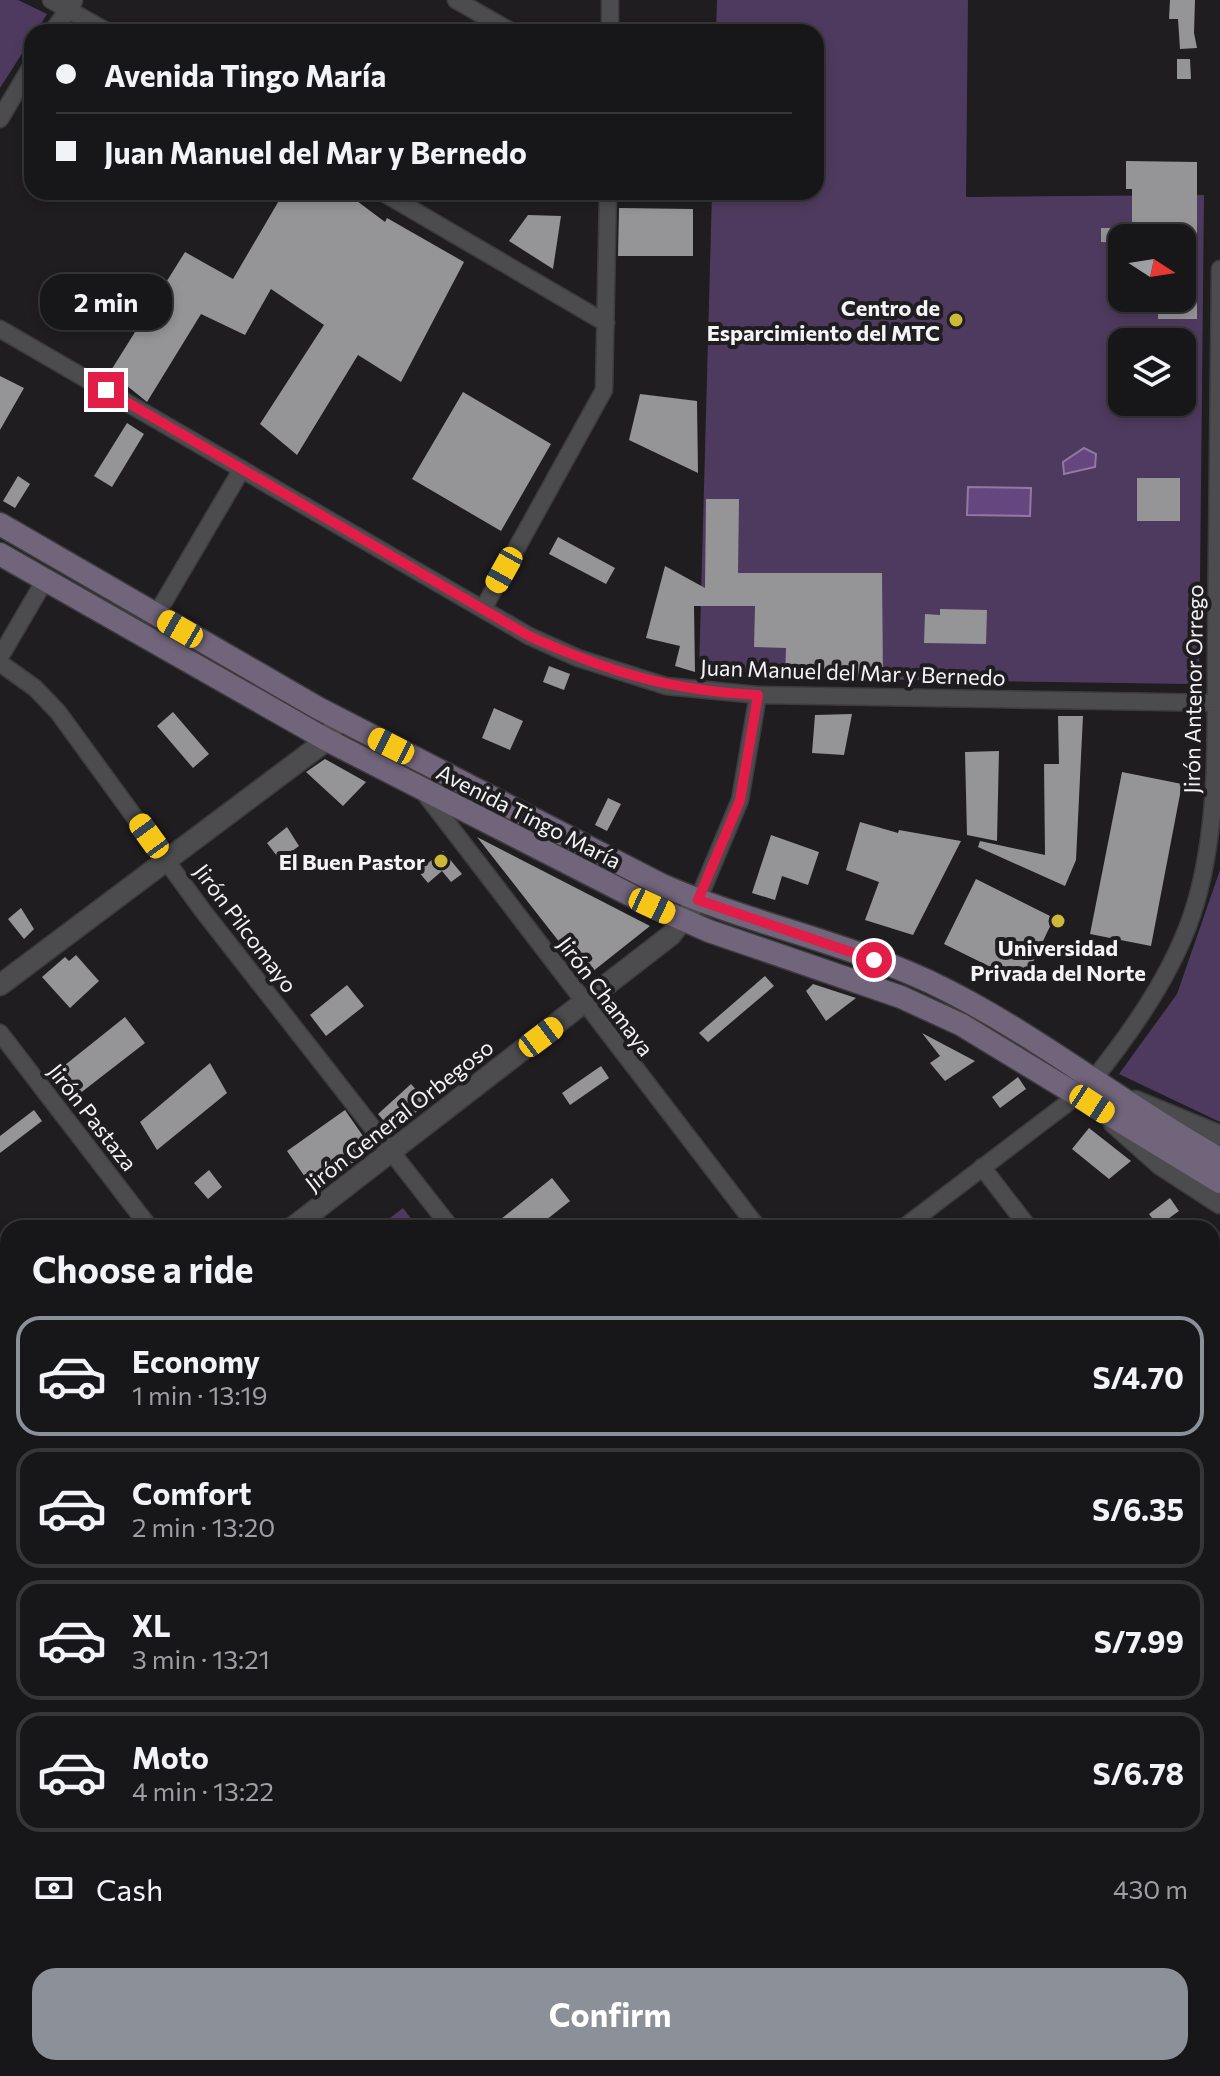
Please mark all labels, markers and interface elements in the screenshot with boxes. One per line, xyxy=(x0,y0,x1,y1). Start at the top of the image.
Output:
text: Avenida Tingo María xyxy=(104,56,386,93)
text: Juan Manuel del Mar y Bernedo xyxy=(104,133,527,170)
north arrow xyxy=(1108,224,1196,312)
map controls xyxy=(1108,224,1196,416)
callout: 2 min xyxy=(40,274,172,330)
text: 2 min xyxy=(74,286,138,317)
place label: Centro de Esparcimiento del MTC xyxy=(707,294,940,346)
marker: Centro de Esparcimiento del MTC xyxy=(947,311,965,329)
button: layers xyxy=(1108,328,1196,416)
route end xyxy=(88,372,124,408)
car xyxy=(482,543,526,597)
street label: Jirón Antenor Orrego xyxy=(1178,584,1208,794)
car xyxy=(153,607,207,651)
street label: Juan Manuel del Mar y Bernedo xyxy=(700,653,1006,691)
car xyxy=(364,724,418,768)
street label: Avenida Tingo María xyxy=(432,758,626,874)
car xyxy=(125,810,173,862)
place label: El Buen Pastor xyxy=(279,848,425,875)
marker: El Buen Pastor xyxy=(432,852,450,870)
street label: Jirón Pilcomayo xyxy=(189,858,303,998)
car xyxy=(625,885,679,927)
marker: Universidad Privada del Norte xyxy=(1049,912,1067,930)
street label: Jirón Chamaya xyxy=(552,931,660,1061)
place label: Universidad Privada del Norte xyxy=(970,934,1146,986)
route start xyxy=(856,942,892,978)
car xyxy=(515,1013,567,1061)
street label: Jirón General Orbegoso xyxy=(300,1033,498,1197)
street label: Jirón Pastaza xyxy=(43,1058,143,1176)
car xyxy=(1065,1081,1119,1127)
text: Choose a ride xyxy=(32,1246,253,1290)
icon: car xyxy=(36,1340,108,1412)
text: Economy xyxy=(132,1342,260,1379)
text: S/4.70 xyxy=(1092,1358,1184,1395)
text: 1 min · 13:19 xyxy=(132,1379,267,1410)
icon: car xyxy=(36,1472,108,1544)
text: Comfort xyxy=(132,1474,251,1511)
text: S/6.35 xyxy=(1092,1490,1184,1527)
text: 2 min · 13:20 xyxy=(132,1511,275,1542)
icon: car xyxy=(36,1604,108,1676)
text: XL xyxy=(132,1606,171,1643)
text: S/7.99 xyxy=(1094,1622,1184,1659)
text: 3 min · 13:21 xyxy=(132,1643,270,1674)
icon: car xyxy=(36,1736,108,1808)
text: Moto xyxy=(132,1738,209,1775)
text: S/6.78 xyxy=(1092,1754,1184,1791)
text: 4 min · 13:22 xyxy=(132,1775,274,1806)
icon: cash xyxy=(32,1866,76,1910)
text: Cash xyxy=(96,1870,163,1907)
text: 430 m xyxy=(1113,1873,1188,1904)
button: Confirm xyxy=(32,1968,1188,2060)

